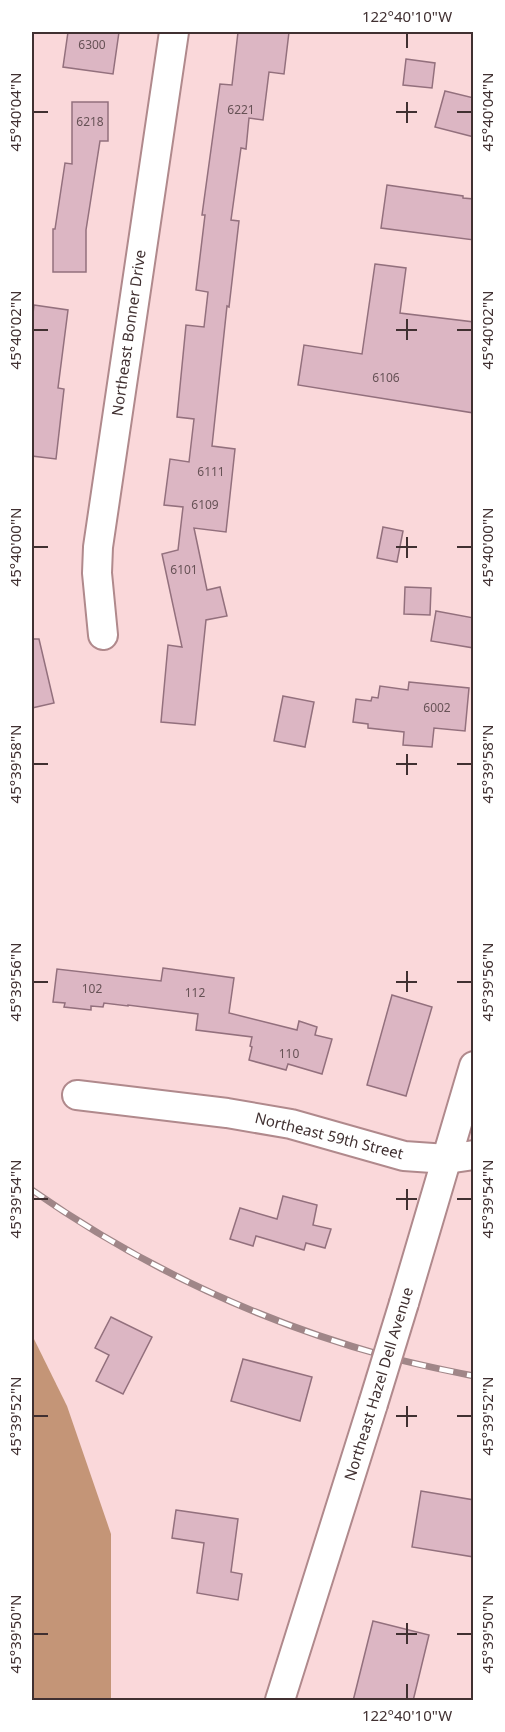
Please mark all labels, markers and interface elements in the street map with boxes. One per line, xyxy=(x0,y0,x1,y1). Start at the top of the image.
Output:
text: 122°40'10"W xyxy=(362,6,452,26)
house number: 6300 xyxy=(78,36,106,53)
text: 45°40'04"N xyxy=(5,73,25,151)
text: 45°40'04"N xyxy=(477,73,497,151)
house number: 6221 xyxy=(227,101,255,118)
house number: 6218 xyxy=(76,113,104,130)
street label: Northeast Bonner Drive xyxy=(106,248,150,417)
text: 45°40'02"N xyxy=(5,291,25,369)
text: 45°40'02"N xyxy=(477,291,497,369)
house number: 6106 xyxy=(372,369,400,386)
house number: 6111 xyxy=(197,463,225,480)
house number: 6109 xyxy=(191,496,219,513)
text: 45°40'00"N xyxy=(5,508,25,586)
text: 45°40'00"N xyxy=(477,508,497,586)
house number: 6101 xyxy=(170,561,198,578)
house number: 6002 xyxy=(423,699,451,716)
text: 45°39'58"N xyxy=(5,725,25,803)
text: 45°39'58"N xyxy=(477,725,497,803)
text: 45°39'56"N xyxy=(5,943,25,1021)
text: 45°39'56"N xyxy=(477,943,497,1021)
house number: 102 xyxy=(82,980,102,997)
house number: 112 xyxy=(185,984,205,1001)
house number: 110 xyxy=(279,1045,299,1062)
street label: Northeast 59th Street xyxy=(253,1107,406,1163)
text: 45°39'54"N xyxy=(5,1160,25,1238)
text: 45°39'54"N xyxy=(477,1160,497,1238)
street label: Northeast Hazel Dell Avenue xyxy=(339,1285,417,1483)
text: 45°39'52"N xyxy=(5,1377,25,1455)
text: 45°39'52"N xyxy=(477,1377,497,1455)
text: 45°39'50"N xyxy=(5,1595,25,1673)
text: 45°39'50"N xyxy=(477,1595,497,1673)
text: 122°40'10"W xyxy=(362,1705,452,1725)

